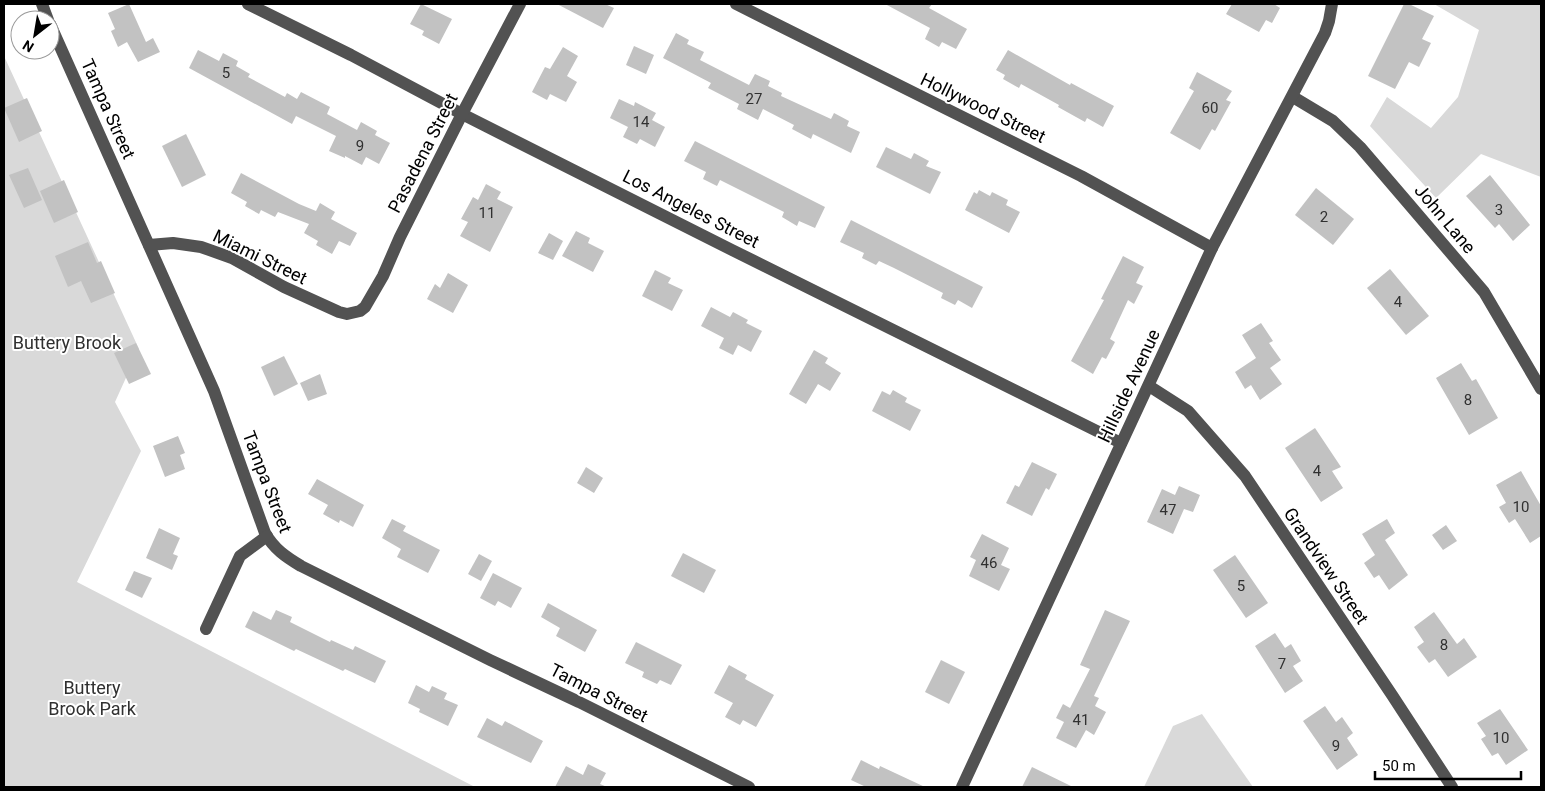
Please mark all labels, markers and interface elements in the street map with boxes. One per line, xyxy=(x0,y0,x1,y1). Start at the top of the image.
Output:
north arrow xyxy=(10,10,60,60)
text: N xyxy=(20,37,37,56)
street label: Tampa Street xyxy=(77,56,140,162)
house number: 5 xyxy=(222,64,230,82)
street label: Hollywood Street xyxy=(917,68,1049,147)
street label: Pasadena Street xyxy=(383,89,462,216)
house number: 27 xyxy=(746,90,762,108)
house number: 60 xyxy=(1202,99,1218,117)
house number: 14 xyxy=(633,113,650,131)
house number: 9 xyxy=(356,137,364,155)
street label: Los Angeles Street xyxy=(620,165,763,252)
street label: John Lane xyxy=(1411,180,1480,257)
house number: 3 xyxy=(1495,201,1503,219)
house number: 11 xyxy=(479,204,495,222)
house number: 2 xyxy=(1320,208,1328,226)
street label: Miami Street xyxy=(210,225,311,288)
house number: 4 xyxy=(1394,293,1403,311)
street label: Hillside Avenue xyxy=(1093,326,1164,446)
park label: Buttery Brook xyxy=(13,332,122,353)
house number: 8 xyxy=(1464,391,1472,409)
street label: Tampa Street xyxy=(238,428,297,536)
house number: 4 xyxy=(1313,462,1322,480)
house number: 10 xyxy=(1513,498,1529,516)
house number: 47 xyxy=(1160,501,1176,519)
street label: Grandview Street xyxy=(1280,503,1373,628)
house number: 46 xyxy=(981,554,997,572)
house number: 5 xyxy=(1237,577,1245,595)
house number: 8 xyxy=(1440,636,1448,654)
house number: 7 xyxy=(1278,655,1286,673)
street label: Tampa Street xyxy=(547,659,652,726)
park label: Buttery Brook Park xyxy=(48,677,137,719)
house number: 41 xyxy=(1073,711,1089,729)
house number: 10 xyxy=(1493,729,1509,747)
house number: 9 xyxy=(1332,737,1340,755)
scale bar xyxy=(1375,748,1521,780)
text: 50 m xyxy=(1382,757,1416,775)

